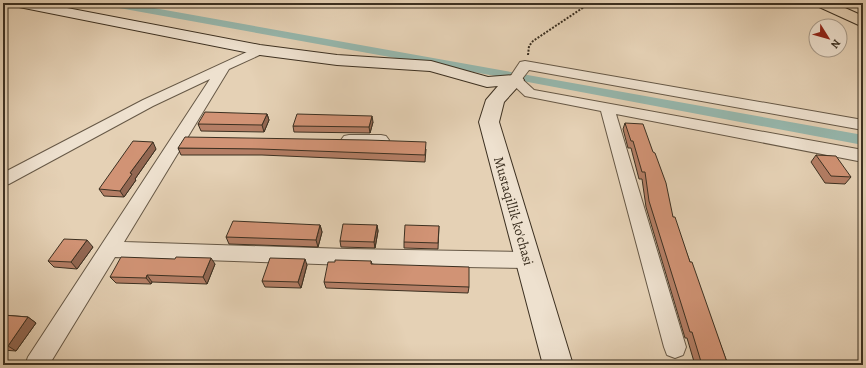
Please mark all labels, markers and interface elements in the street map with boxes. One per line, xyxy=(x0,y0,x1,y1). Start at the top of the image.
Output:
north arrow xyxy=(808,18,848,58)
text: N xyxy=(827,36,844,51)
street label: Mustaqillik ko'chasi xyxy=(489,154,538,268)

